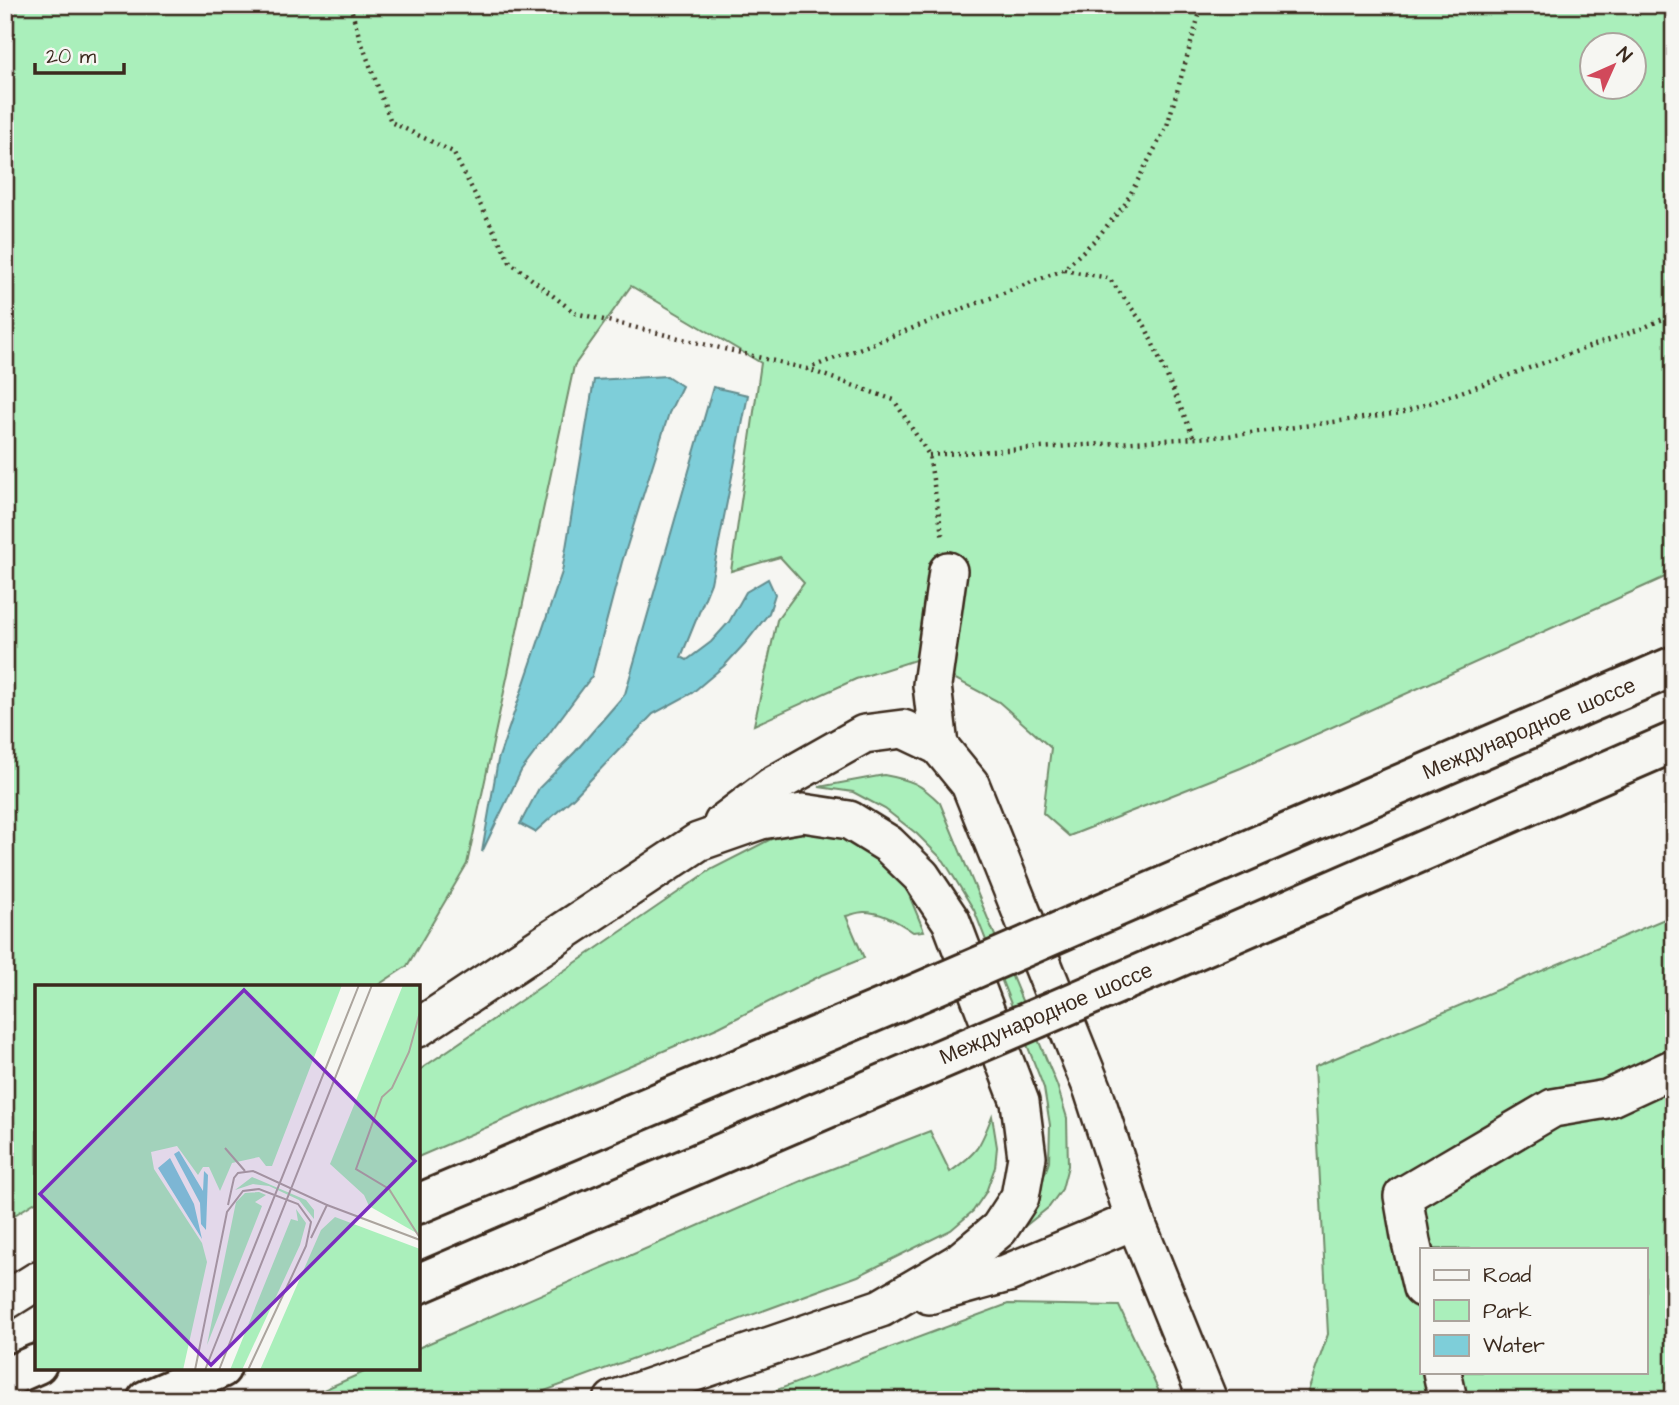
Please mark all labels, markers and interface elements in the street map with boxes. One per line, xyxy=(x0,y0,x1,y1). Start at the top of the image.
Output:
scale bar xyxy=(35,32,124,76)
north arrow xyxy=(1578,32,1648,102)
text: N xyxy=(1610,41,1638,69)
text: 20 m xyxy=(46,42,97,71)
street label: Международное шоссе xyxy=(1418,671,1640,787)
street label: Международное шоссе xyxy=(935,956,1157,1072)
inset map xyxy=(35,985,420,1370)
legend xyxy=(1420,1248,1648,1374)
text: Road xyxy=(1483,1261,1531,1290)
text: Park xyxy=(1483,1297,1532,1326)
text: Water xyxy=(1483,1331,1545,1360)

